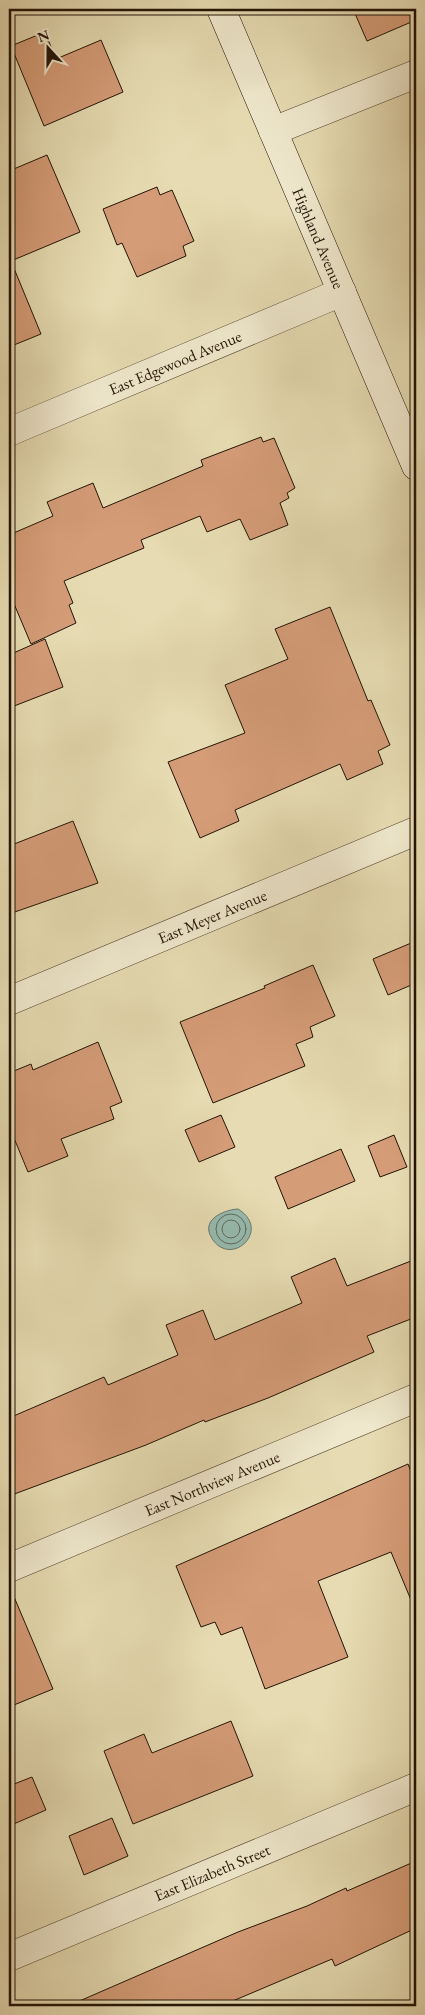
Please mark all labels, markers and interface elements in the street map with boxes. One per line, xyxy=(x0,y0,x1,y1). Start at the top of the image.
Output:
north arrow xyxy=(22,22,72,72)
text: N xyxy=(35,25,52,46)
street label: Highland Avenue xyxy=(287,184,349,292)
street label: East Edgewood Avenue xyxy=(106,325,245,400)
street label: East Meyer Avenue xyxy=(155,885,270,949)
street label: East Northview Avenue xyxy=(141,1446,283,1521)
street label: East Elizabeth Street xyxy=(151,1839,273,1906)

